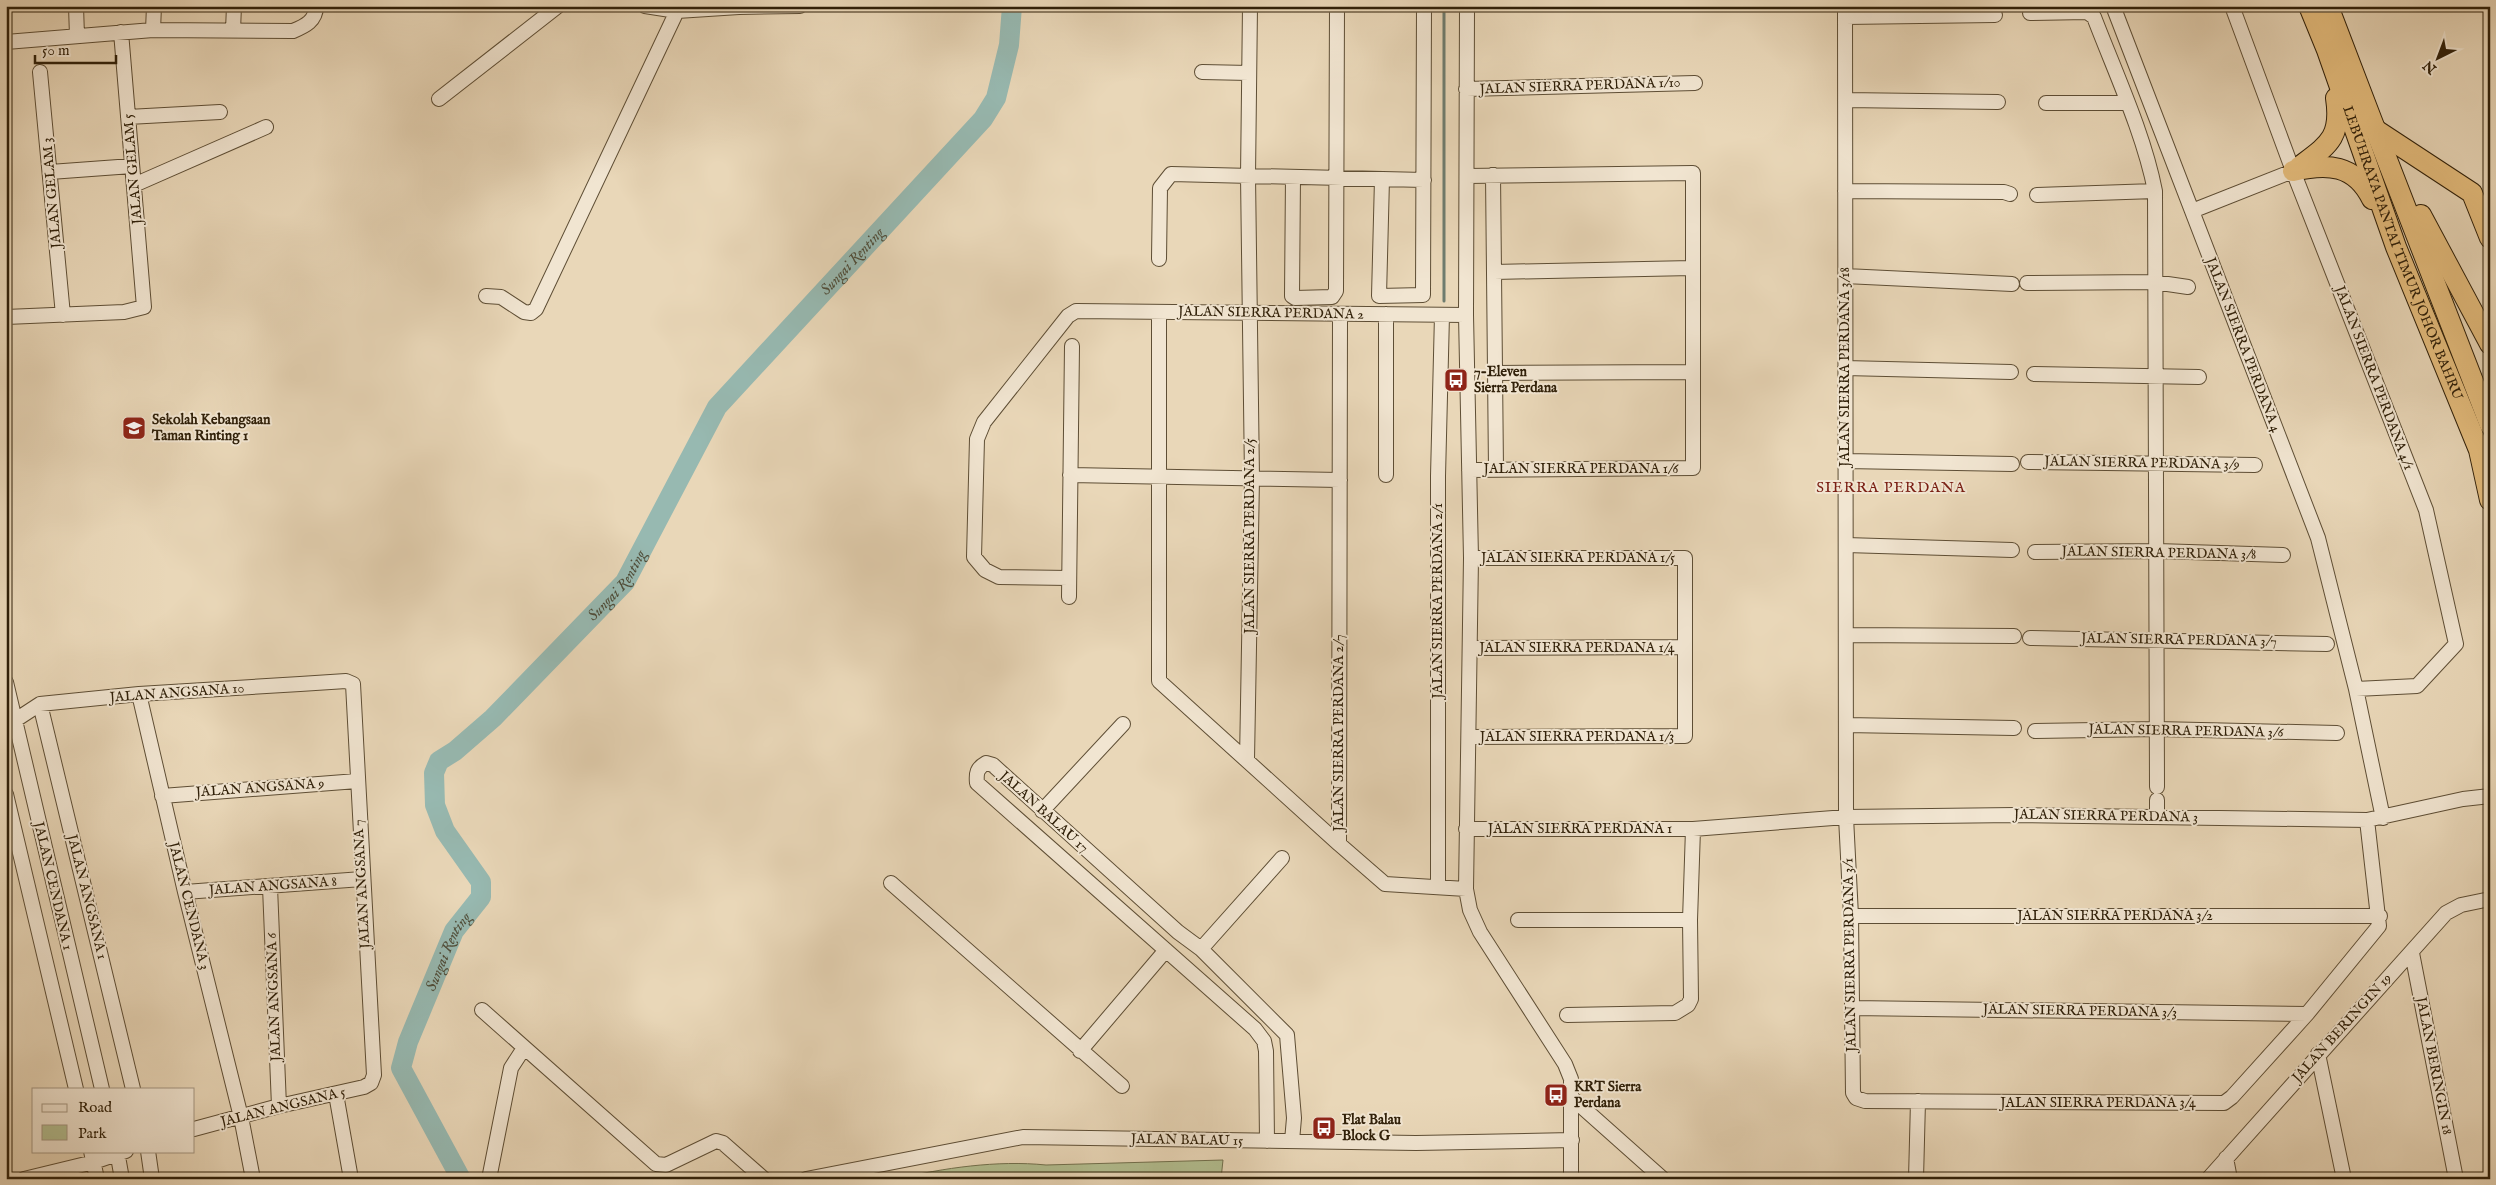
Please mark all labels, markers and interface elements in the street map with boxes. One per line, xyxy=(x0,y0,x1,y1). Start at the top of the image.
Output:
scale bar xyxy=(35,32,116,64)
north arrow xyxy=(2414,32,2464,82)
text: 50 m xyxy=(42,41,70,60)
text: N xyxy=(2419,56,2441,78)
street label: JALAN SIERRA PERDANA 1/10 xyxy=(1477,73,1681,99)
street label: LEBUHRAYA PANTAI TIMUR JOHOR BAHRU xyxy=(2338,103,2467,403)
street label: JALAN GELAM 5 xyxy=(119,113,147,227)
street label: JALAN GELAM 3 xyxy=(38,137,66,251)
water label: Sungai Renting xyxy=(816,222,889,299)
street label: JALAN SIERRA PERDANA 4 xyxy=(2201,253,2285,435)
street label: JALAN SIERRA PERDANA 3/18 xyxy=(1836,267,1854,469)
street label: JALAN SIERRA PERDANA 4/1 xyxy=(2330,281,2418,473)
street label: JALAN SIERRA PERDANA 2 xyxy=(1176,302,1364,324)
place label: 7-Eleven Sierra Perdana xyxy=(1474,363,1558,397)
bus stop icon: 7-Eleven Sierra Perdana xyxy=(1443,367,1469,393)
place label: Sekolah Kebangsaan Taman Rinting 1 xyxy=(151,411,271,445)
school or university icon: Sekolah Kebangsaan Taman Rinting 1 xyxy=(121,415,147,441)
street label: JALAN SIERRA PERDANA 2/5 xyxy=(1241,438,1259,636)
street label: JALAN SIERRA PERDANA 3/9 xyxy=(2042,452,2240,474)
street label: JALAN SIERRA PERDANA 1/6 xyxy=(1482,460,1680,478)
district label: SIERRA PERDANA xyxy=(1816,478,1966,497)
street label: JALAN SIERRA PERDANA 2/1 xyxy=(1429,503,1447,701)
street label: JALAN SIERRA PERDANA 3/8 xyxy=(2059,542,2257,564)
water label: Sungai Renting xyxy=(583,546,651,625)
street label: JALAN SIERRA PERDANA 1/5 xyxy=(1479,549,1675,567)
street label: JALAN SIERRA PERDANA 3/7 xyxy=(2079,629,2277,651)
street label: JALAN SIERRA PERDANA 2/7 xyxy=(1330,634,1348,834)
street label: JALAN SIERRA PERDANA 1/4 xyxy=(1477,639,1675,657)
street label: JALAN ANGSANA 10 xyxy=(107,679,245,707)
street label: JALAN SIERRA PERDANA 3/6 xyxy=(2086,720,2285,742)
street label: JALAN SIERRA PERDANA 1/3 xyxy=(1478,728,1674,746)
street label: JALAN BALAU 17 xyxy=(994,766,1092,857)
street label: JALAN ANGSANA 9 xyxy=(193,775,325,802)
street label: JALAN SIERRA PERDANA 3 xyxy=(2012,805,2198,827)
street label: JALAN CENDANA 1 xyxy=(29,818,77,952)
street label: JALAN ANGSANA 7 xyxy=(350,819,374,951)
street label: JALAN SIERRA PERDANA 1 xyxy=(1486,820,1672,838)
street label: JALAN ANGSANA 1 xyxy=(62,831,111,961)
street label: JALAN CENDANA 3 xyxy=(164,838,214,972)
street label: JALAN SIERRA PERDANA 3/1 xyxy=(1839,858,1861,1054)
street label: JALAN ANGSANA 8 xyxy=(206,873,338,900)
water label: Sungai Renting xyxy=(421,907,476,994)
street label: JALAN SIERRA PERDANA 3/2 xyxy=(2015,907,2213,925)
street label: JALAN ANGSANA 6 xyxy=(263,931,285,1064)
street label: JALAN BERINGIN 19 xyxy=(2287,970,2396,1088)
street label: JALAN BERINGIN 18 xyxy=(2411,994,2456,1136)
street label: JALAN SIERRA PERDANA 3/3 xyxy=(1981,1000,2177,1022)
place label: KRT Sierra Perdana xyxy=(1574,1078,1642,1112)
bus stop icon: KRT Sierra Perdana xyxy=(1543,1082,1569,1108)
street label: JALAN ANGSANA 5 xyxy=(217,1083,347,1132)
legend xyxy=(32,1088,195,1152)
street label: JALAN SIERRA PERDANA 3/4 xyxy=(1998,1094,2196,1112)
text: Road xyxy=(78,1098,113,1117)
place label: Flat Balau Block G xyxy=(1342,1111,1402,1145)
bus stop icon: Flat Balau Block G xyxy=(1311,1115,1337,1141)
text: Park xyxy=(78,1124,108,1143)
street label: JALAN BALAU 15 xyxy=(1129,1130,1243,1150)

